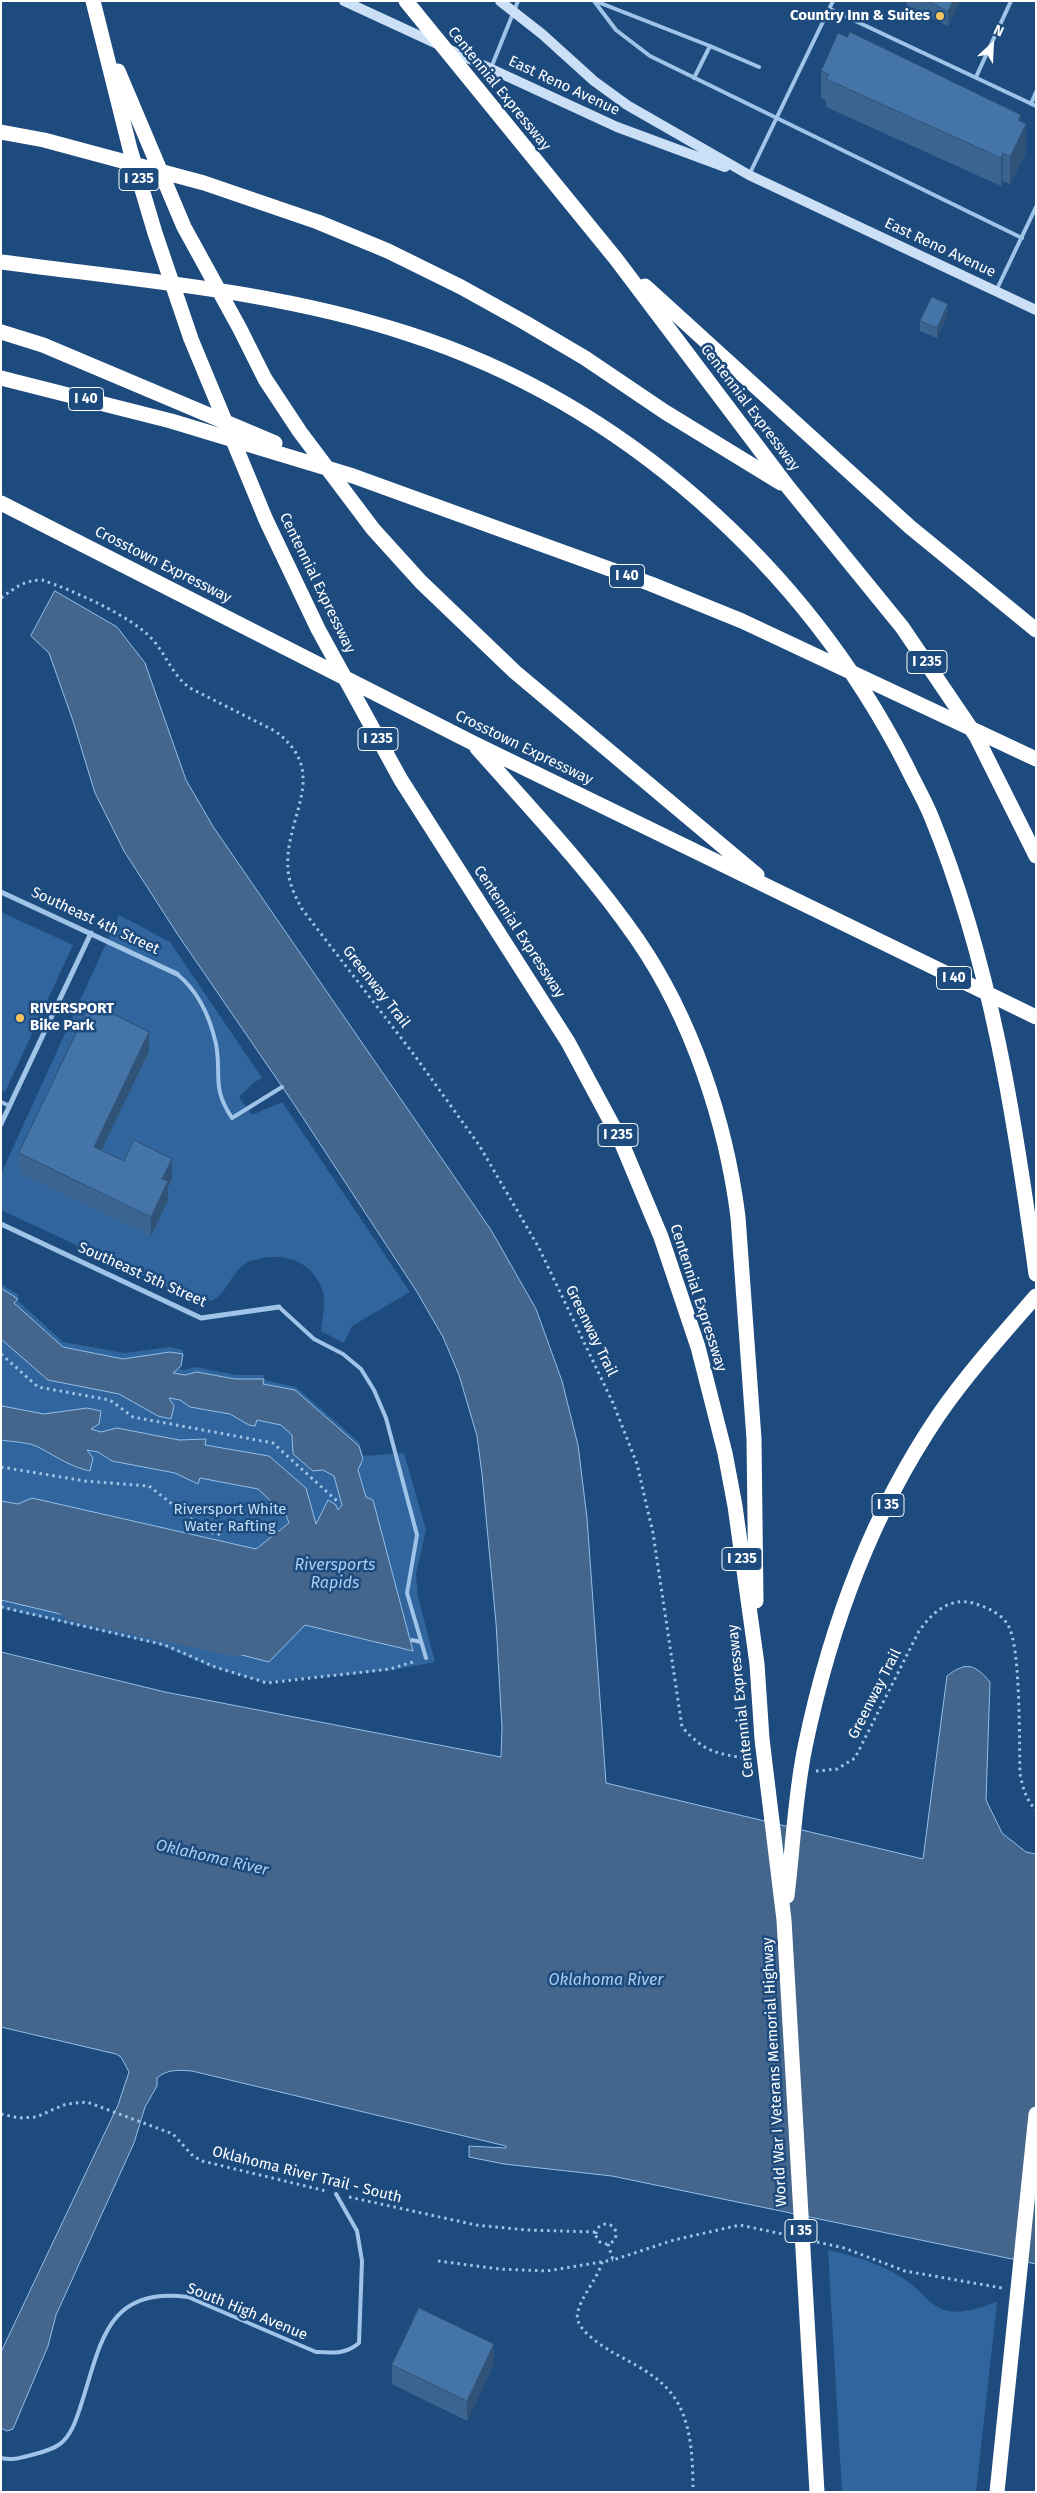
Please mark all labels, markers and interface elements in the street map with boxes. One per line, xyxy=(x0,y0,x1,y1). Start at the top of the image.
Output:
place label: Country Inn & Suites xyxy=(790,7,930,25)
marker: Country Inn & Suites xyxy=(934,10,946,22)
north arrow xyxy=(967,20,1017,70)
text: N xyxy=(991,21,1006,41)
street label: Centennial Expressway xyxy=(444,23,554,155)
street label: East Reno Avenue xyxy=(506,52,622,120)
road number: I 235 xyxy=(119,168,159,190)
street label: East Reno Avenue xyxy=(882,214,998,282)
street label: Centennial Expressway xyxy=(696,341,804,475)
road number: I 40 xyxy=(68,388,104,410)
street label: Centennial Expressway xyxy=(275,510,359,656)
street label: Crosstown Expressway xyxy=(92,523,234,607)
road number: I 40 xyxy=(610,564,644,588)
road number: I 235 xyxy=(907,650,947,674)
street label: Crosstown Expressway xyxy=(452,707,596,789)
road number: I 235 xyxy=(358,728,398,751)
street label: Centennial Expressway xyxy=(470,863,568,1001)
street label: Southeast 4th Street xyxy=(28,883,162,959)
street label: Greenway Trail xyxy=(338,942,414,1032)
road number: I 40 xyxy=(936,966,972,990)
place label: RIVERSPORT Bike Park xyxy=(30,1000,114,1035)
marker: RIVERSPORT Bike Park xyxy=(14,1012,26,1024)
road number: I 235 xyxy=(598,1124,638,1146)
street label: Centennial Expressway xyxy=(666,1222,730,1374)
street label: Southeast 5th Street xyxy=(75,1239,209,1311)
street label: Greenway Trail xyxy=(561,1282,621,1380)
road number: I 35 xyxy=(872,1494,904,1516)
park label: Riversport White Water Rafting xyxy=(174,1501,286,1536)
road number: I 235 xyxy=(722,1548,762,1570)
water label: Riversports Rapids xyxy=(295,1556,375,1594)
street label: Centennial Expressway xyxy=(724,1623,758,1779)
street label: Greenway Trail xyxy=(844,1646,906,1742)
water label: Oklahoma River xyxy=(154,1836,270,1880)
street label: World War I Veterans Memorial Highway xyxy=(759,1937,791,2207)
water label: Oklahoma River xyxy=(549,1971,663,1991)
street label: Oklahoma River Trail - South xyxy=(210,2143,404,2207)
road number: I 35 xyxy=(785,2220,817,2242)
street label: South High Avenue xyxy=(184,2280,310,2344)

